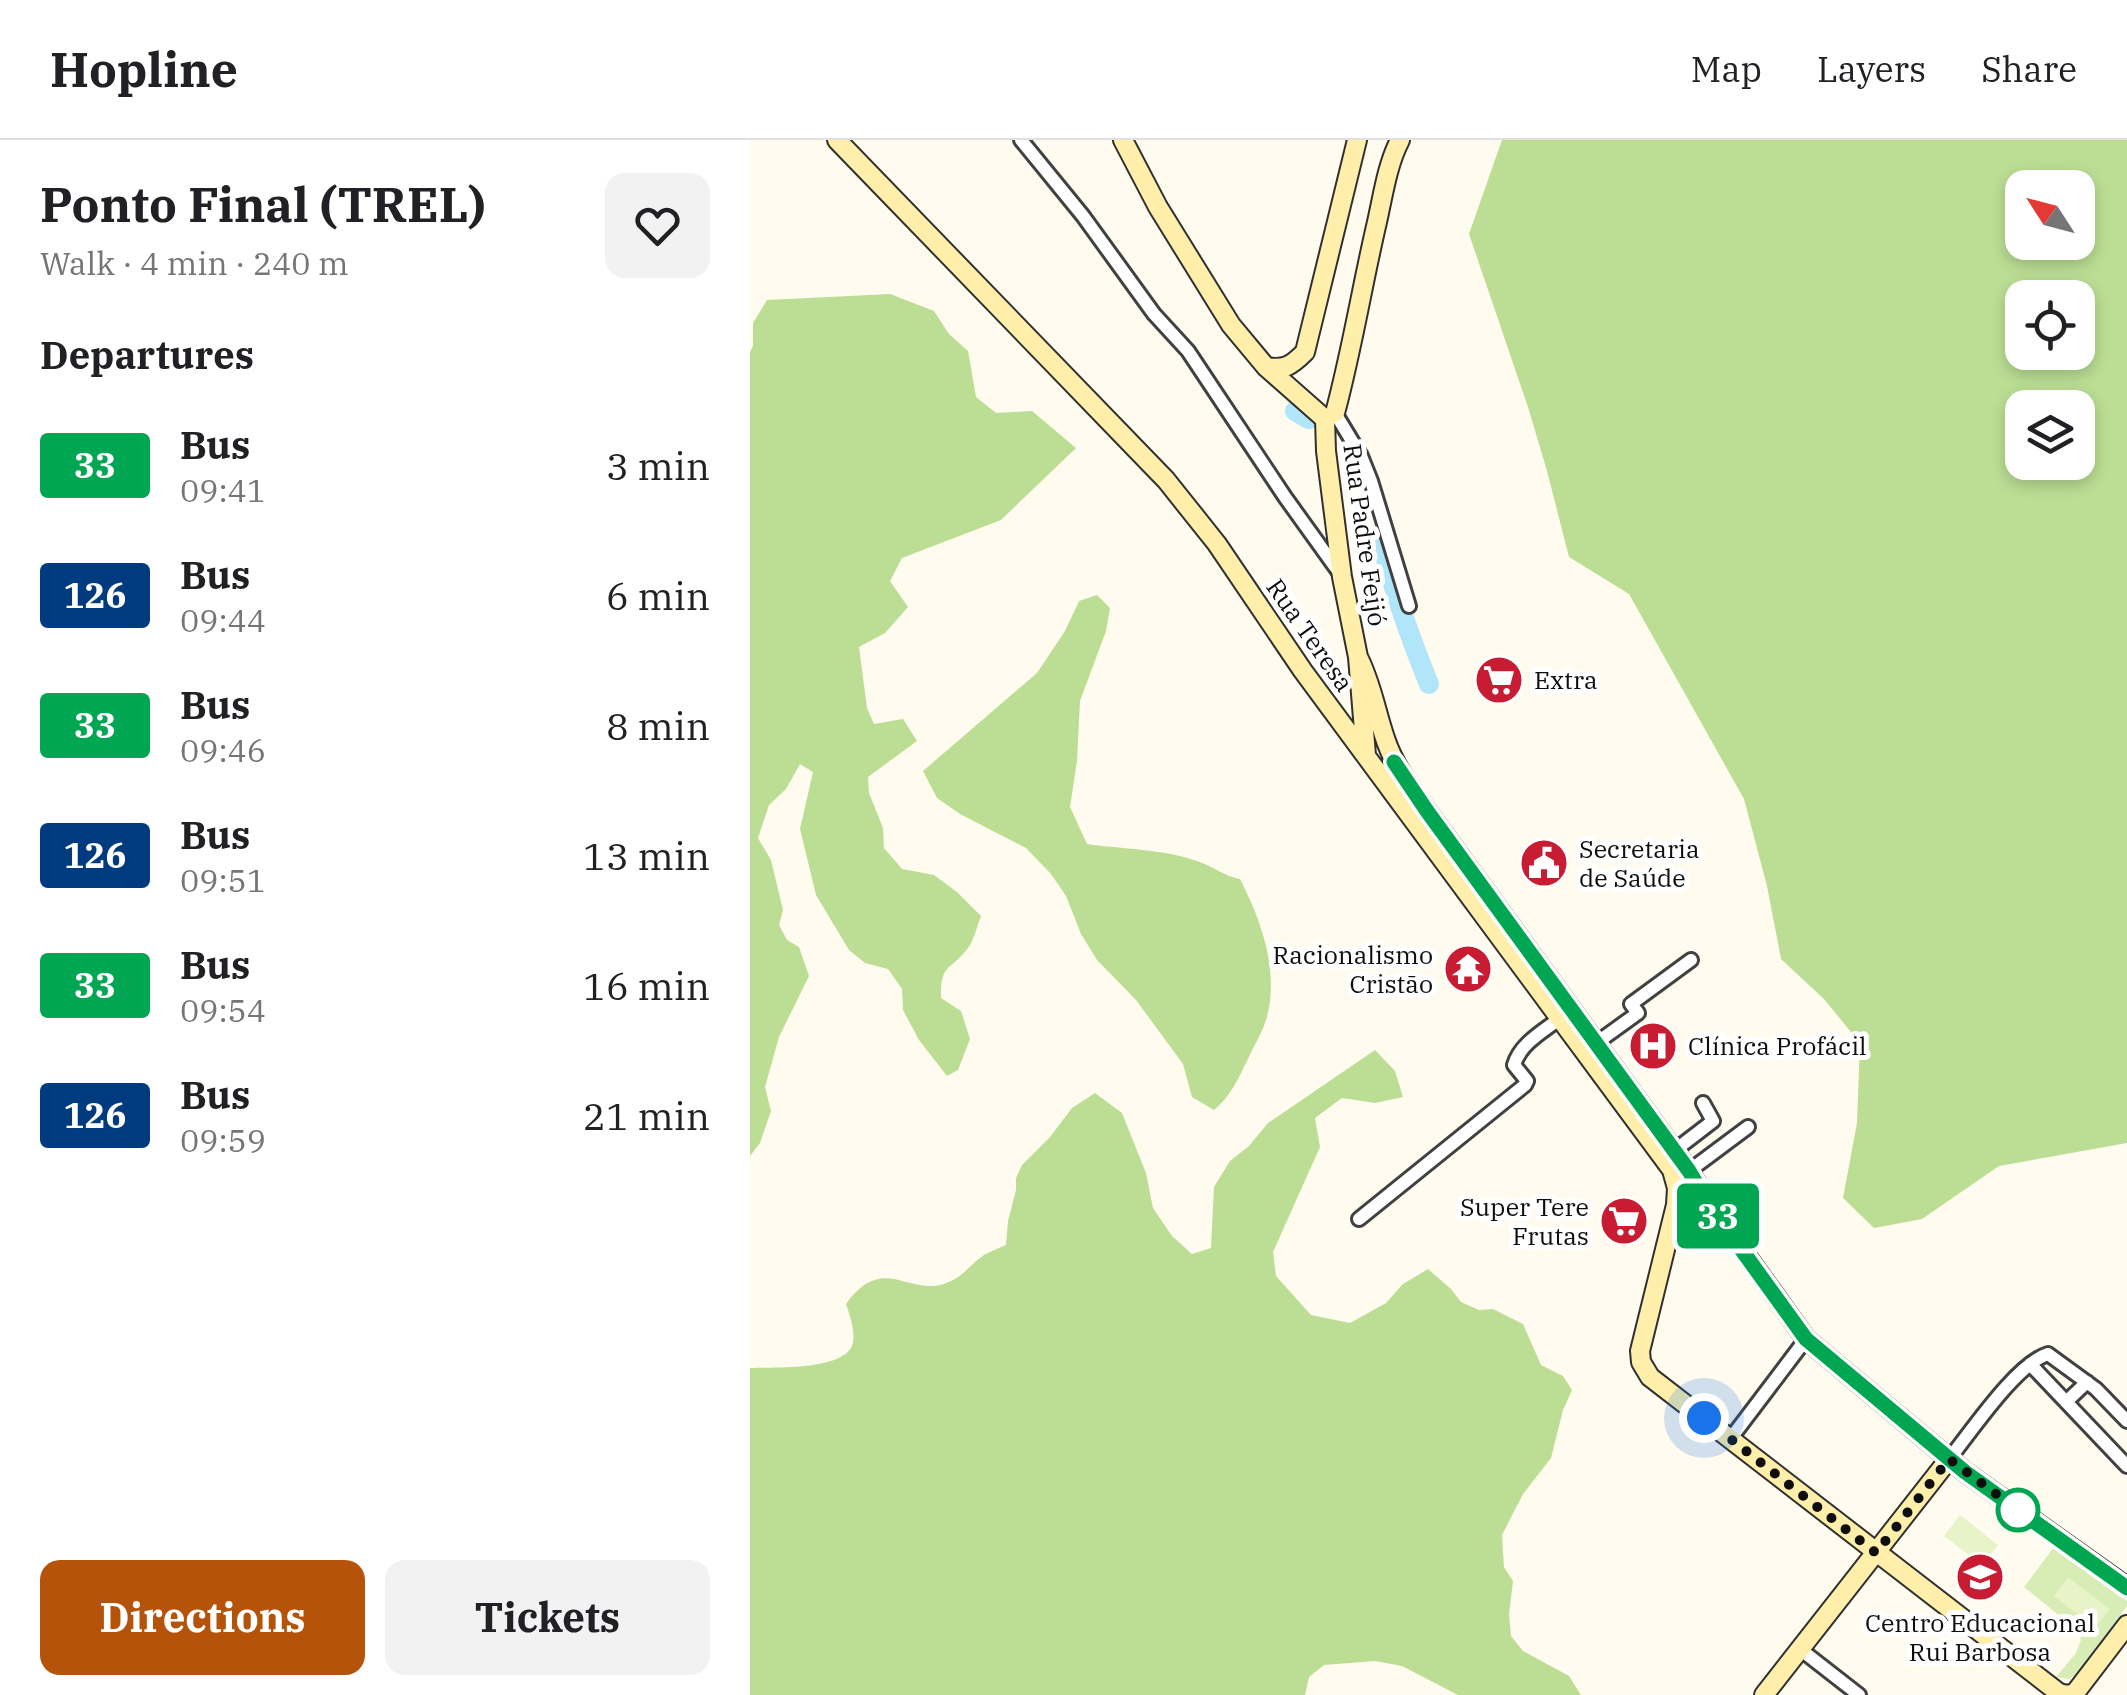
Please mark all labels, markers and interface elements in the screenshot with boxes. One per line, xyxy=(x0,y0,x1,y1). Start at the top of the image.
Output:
text: Hopline xyxy=(50,38,238,100)
text: Map xyxy=(1691,46,1762,92)
text: Layers xyxy=(1817,46,1926,92)
text: Share xyxy=(1981,46,2077,92)
north arrow xyxy=(2005,170,2095,260)
map controls xyxy=(2005,170,2095,480)
text: Ponto Final (TREL) xyxy=(40,173,485,235)
button: heart xyxy=(605,173,710,278)
text: Walk · 4 min · 240 m xyxy=(40,242,348,284)
button: locate xyxy=(2005,280,2095,370)
text: Departures xyxy=(40,330,254,379)
button: layers xyxy=(2005,390,2095,480)
text: Bus xyxy=(180,420,250,469)
text: 3 min xyxy=(606,441,710,490)
text: 33 xyxy=(74,442,116,488)
street label: Rua Padre Feijó xyxy=(1336,442,1395,628)
text: 09:41 xyxy=(180,469,266,511)
text: Bus xyxy=(180,550,250,599)
text: 6 min xyxy=(606,571,710,620)
text: 126 xyxy=(63,572,127,618)
street label: Rua Teresa xyxy=(1259,572,1361,698)
text: 09:44 xyxy=(180,599,266,641)
supermarket icon: Extra xyxy=(1473,654,1525,706)
place label: Extra xyxy=(1534,663,1598,696)
text: Bus xyxy=(180,680,250,729)
text: 8 min xyxy=(606,701,710,750)
text: 33 xyxy=(74,702,116,748)
text: 09:46 xyxy=(180,729,266,771)
text: Bus xyxy=(180,810,250,859)
text: 13 min xyxy=(583,831,710,880)
text: 126 xyxy=(63,832,127,878)
place label: Secretaria de Saúde xyxy=(1579,832,1700,894)
public building icon: Secretaria de Saúde xyxy=(1518,837,1570,889)
text: 09:51 xyxy=(180,859,266,901)
place label: Racionalismo Cristão xyxy=(1273,938,1433,1000)
text: Bus xyxy=(180,940,250,989)
temple icon: Racionalismo Cristão xyxy=(1442,943,1494,995)
text: 16 min xyxy=(583,961,710,1010)
text: 33 xyxy=(74,962,116,1008)
text: 09:54 xyxy=(180,989,266,1031)
hospital icon: Clínica Profácil xyxy=(1627,1020,1679,1072)
place label: Clínica Profácil xyxy=(1688,1029,1867,1062)
text: Bus xyxy=(180,1070,250,1119)
text: 21 min xyxy=(583,1091,710,1140)
text: 126 xyxy=(63,1092,127,1138)
text: 09:59 xyxy=(180,1119,266,1161)
line badge: 33 xyxy=(1673,1184,1763,1248)
place label: Super Tere Frutas xyxy=(1460,1190,1589,1252)
text: 33 xyxy=(1697,1193,1739,1239)
supermarket icon: Super Tere Frutas xyxy=(1598,1195,1650,1247)
your location xyxy=(1679,1393,1729,1443)
unlabelled marker xyxy=(1997,1489,2039,1531)
school or university icon: Centro Educacional Rui Barbosa xyxy=(1954,1551,2006,1603)
button: Directions xyxy=(40,1560,365,1675)
button: Tickets xyxy=(385,1560,710,1675)
place label: Centro Educacional Rui Barbosa xyxy=(1865,1606,2095,1668)

